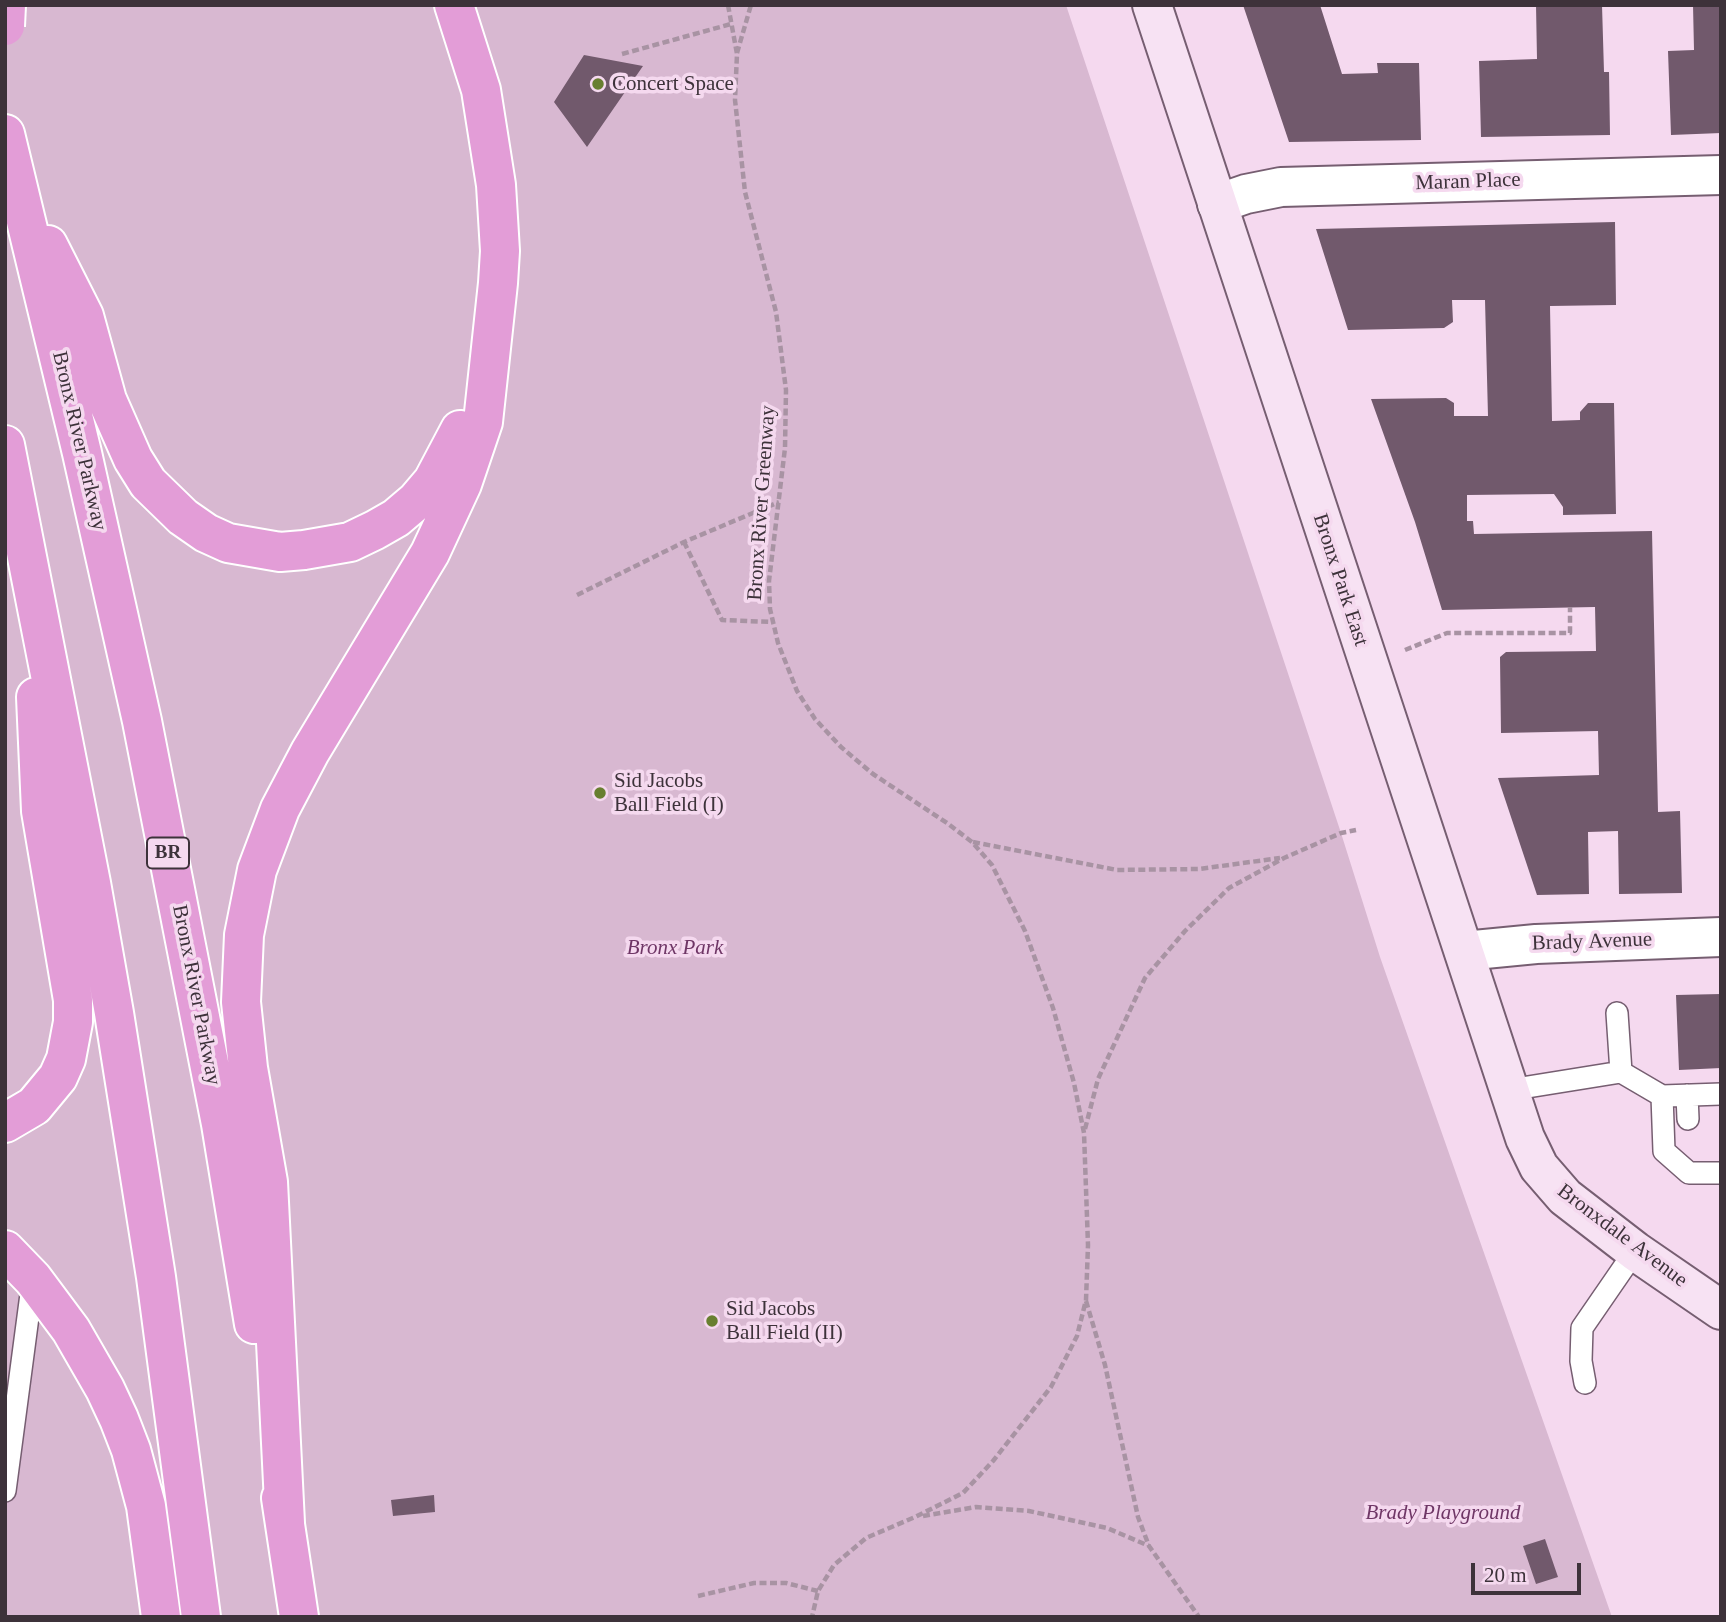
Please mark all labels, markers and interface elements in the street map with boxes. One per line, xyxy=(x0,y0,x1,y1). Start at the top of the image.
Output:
place label: Concert Space xyxy=(612,71,734,97)
marker: Concert Space xyxy=(590,76,606,92)
street label: Maran Place xyxy=(1415,168,1521,196)
street label: Bronx River Parkway xyxy=(46,349,112,533)
street label: Bronx River Greenway xyxy=(743,404,781,602)
street label: Bronx Park East xyxy=(1307,511,1373,649)
place label: Sid Jacobs Ball Field (I) xyxy=(614,768,724,818)
marker: Sid Jacobs Ball Field (I) xyxy=(592,785,608,801)
road number: BR xyxy=(147,838,189,868)
street label: Bronx River Parkway xyxy=(166,903,226,1087)
street label: Brady Avenue xyxy=(1531,927,1653,957)
park label: Bronx Park xyxy=(627,935,723,961)
street label: Bronxdale Avenue xyxy=(1552,1179,1692,1293)
place label: Sid Jacobs Ball Field (II) xyxy=(726,1296,843,1346)
marker: Sid Jacobs Ball Field (II) xyxy=(704,1313,720,1329)
park label: Brady Playground xyxy=(1366,1500,1520,1526)
scale bar xyxy=(1474,1548,1584,1592)
text: 20 m xyxy=(1484,1563,1527,1587)

